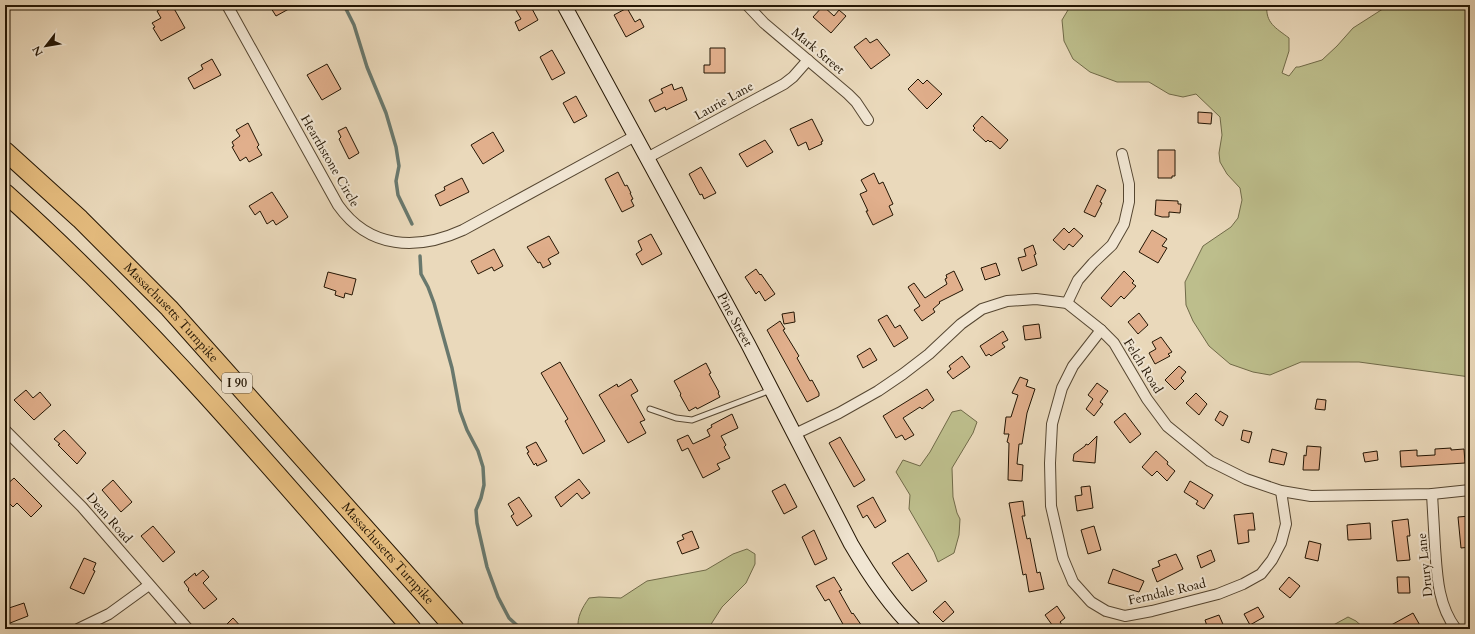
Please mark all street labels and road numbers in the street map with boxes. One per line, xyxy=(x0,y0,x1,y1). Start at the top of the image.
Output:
street label: Mark Street xyxy=(788,23,848,79)
street label: Laurie Lane xyxy=(691,77,757,125)
street label: Hearthstone Circle xyxy=(296,111,364,211)
street label: Massachusetts Turnpike xyxy=(120,259,223,367)
street label: Pine Street xyxy=(713,289,757,350)
street label: Felch Road xyxy=(1119,335,1167,397)
road number: I 90 xyxy=(222,373,252,393)
street label: Dean Road xyxy=(82,489,136,547)
street label: Massachusetts Turnpike xyxy=(337,499,438,609)
street label: Drury Lane xyxy=(1413,532,1437,598)
street label: Ferndale Road xyxy=(1126,574,1208,610)

